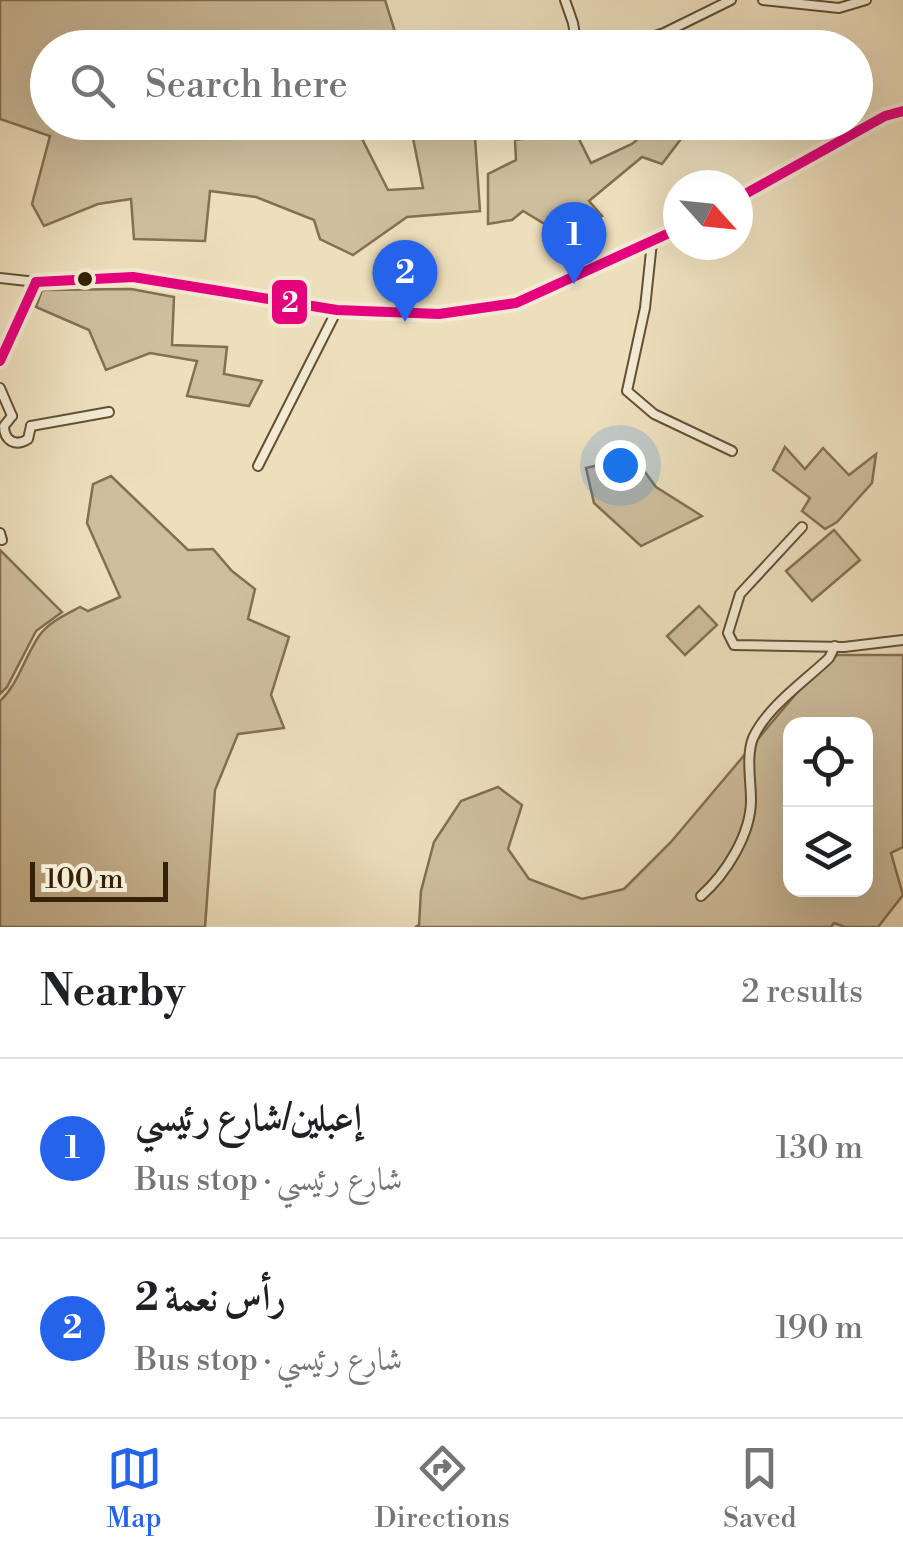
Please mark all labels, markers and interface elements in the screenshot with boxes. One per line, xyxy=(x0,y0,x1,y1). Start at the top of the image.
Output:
search box xyxy=(30,30,873,140)
icon: search xyxy=(65,58,120,113)
text: Search here xyxy=(145,62,348,109)
north arrow xyxy=(663,170,753,260)
pin: 1 xyxy=(542,202,606,284)
pin: 2 xyxy=(372,240,438,322)
unlabelled marker xyxy=(75,269,95,289)
line badge: 2 xyxy=(270,278,309,326)
text: 2 xyxy=(281,286,299,321)
your location xyxy=(595,440,646,491)
map controls xyxy=(783,717,873,897)
button: locate xyxy=(783,717,873,807)
button: layers xyxy=(783,807,873,897)
scale bar xyxy=(30,857,168,901)
text: 100 m xyxy=(45,862,124,897)
text: Nearby xyxy=(40,966,185,1019)
text: 2 results xyxy=(741,972,863,1012)
text: إعبلين/شارع رئيسي xyxy=(135,1095,362,1142)
text: 1 xyxy=(65,1128,80,1168)
text: 130 m xyxy=(776,1128,863,1168)
text: Bus stop · شارع رئيسي xyxy=(135,1160,403,1200)
text: رأس نعمة 2 xyxy=(135,1275,286,1322)
text: 2 xyxy=(62,1308,83,1348)
text: 190 m xyxy=(775,1308,863,1348)
text: Bus stop · شارع رئيسي xyxy=(135,1340,403,1380)
tab: Map xyxy=(107,1441,162,1536)
tab: Directions xyxy=(375,1441,510,1536)
tab: Saved xyxy=(723,1441,796,1536)

